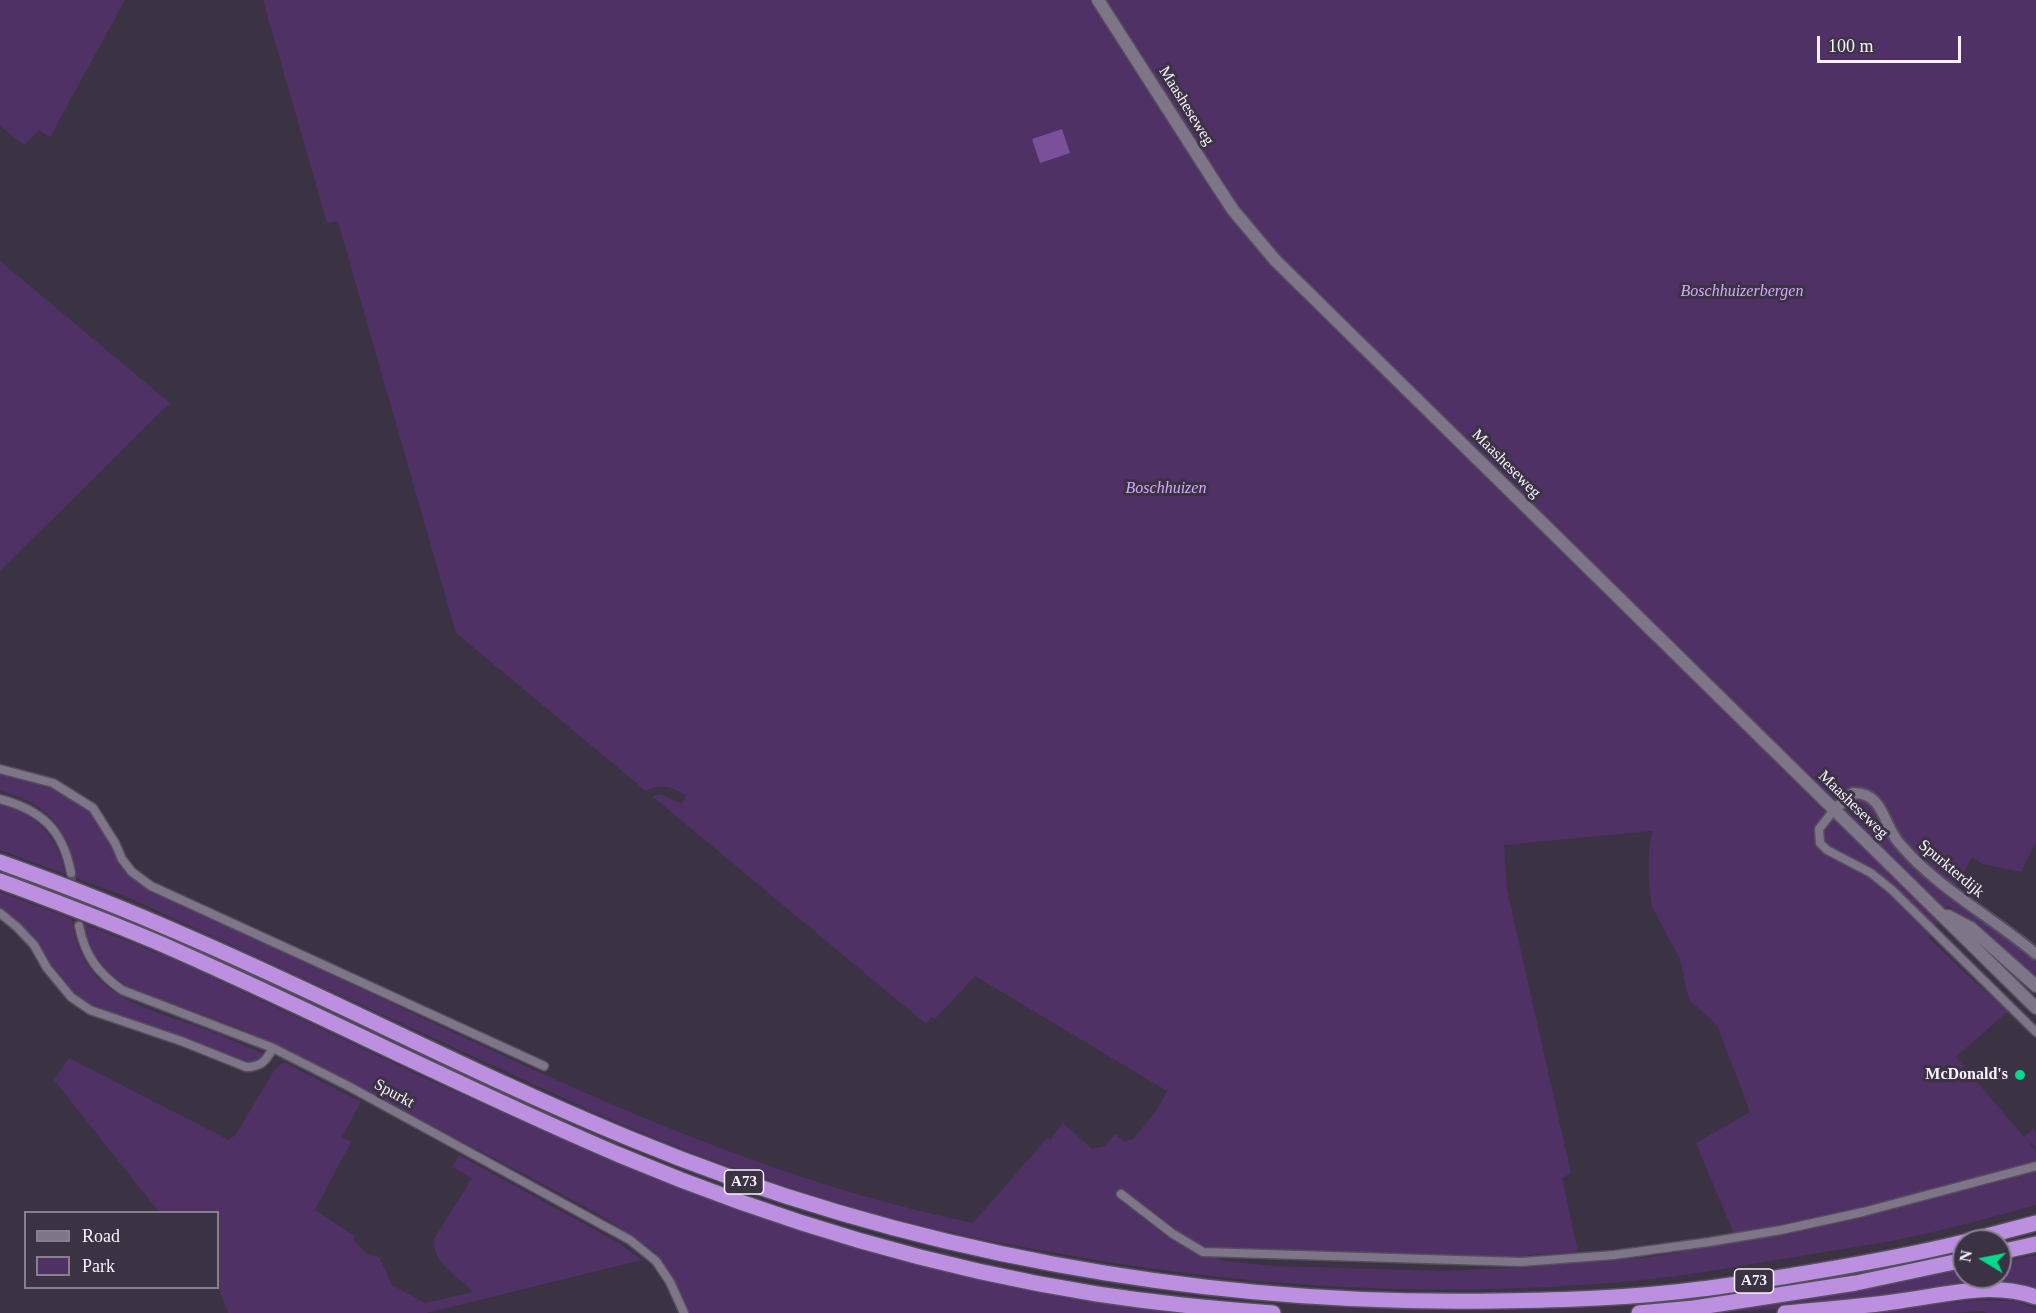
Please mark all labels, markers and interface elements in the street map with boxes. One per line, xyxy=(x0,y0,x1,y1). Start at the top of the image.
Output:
scale bar xyxy=(1820,24,1964,62)
text: 100 m xyxy=(1828,36,1874,56)
street label: Maasheseweg xyxy=(1154,63,1218,149)
park label: Boschhuizerbergen xyxy=(1681,282,1803,302)
street label: Maasheseweg xyxy=(1467,425,1545,503)
park label: Boschhuizen xyxy=(1126,479,1206,499)
street label: Maasheseweg xyxy=(1814,767,1892,843)
street label: Spurkterdijk xyxy=(1914,836,1988,902)
place label: McDonald's xyxy=(1925,1065,2008,1085)
marker: McDonald's xyxy=(2013,1068,2027,1082)
street label: Spurkt xyxy=(371,1075,417,1113)
road number: A73 xyxy=(724,1170,764,1194)
legend xyxy=(24,1211,219,1289)
text: Road xyxy=(82,1226,120,1246)
north arrow xyxy=(1952,1229,2012,1289)
text: N xyxy=(1956,1249,1975,1263)
text: Park xyxy=(82,1256,115,1276)
road number: A73 xyxy=(1734,1269,1774,1293)

